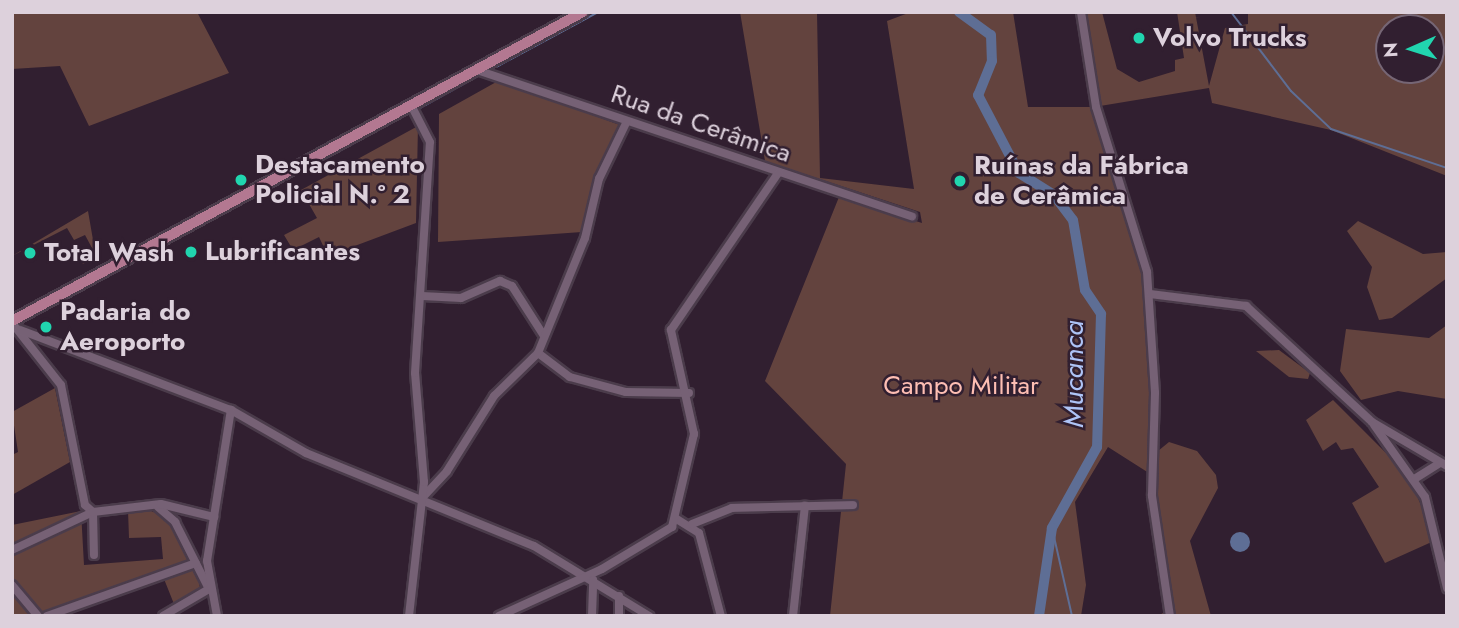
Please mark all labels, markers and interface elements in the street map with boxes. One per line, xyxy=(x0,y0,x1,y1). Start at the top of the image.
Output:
north arrow xyxy=(1375,14,1445,84)
place label: Volvo Trucks xyxy=(1153,22,1307,54)
marker: Volvo Trucks xyxy=(1131,30,1147,46)
text: N xyxy=(1377,42,1404,58)
street label: Rua da Cerâmica xyxy=(607,79,795,169)
place label: Destacamento Policial N.º 2 xyxy=(255,149,425,210)
place label: Ruínas da Fábrica de Cerâmica xyxy=(974,150,1189,212)
marker: Destacamento Policial N.º 2 xyxy=(233,172,249,188)
marker: Ruínas da Fábrica de Cerâmica xyxy=(952,173,968,189)
place label: Lubrificantes xyxy=(205,236,360,268)
place label: Total Wash xyxy=(44,237,174,269)
marker: Lubrificantes xyxy=(183,244,199,260)
marker: Total Wash xyxy=(22,245,38,261)
place label: Padaria do Aeroporto xyxy=(60,296,191,358)
marker: Padaria do Aeroporto xyxy=(38,319,54,335)
water label: Mucanca xyxy=(1057,320,1091,428)
park label: Campo Militar xyxy=(883,370,1039,402)

